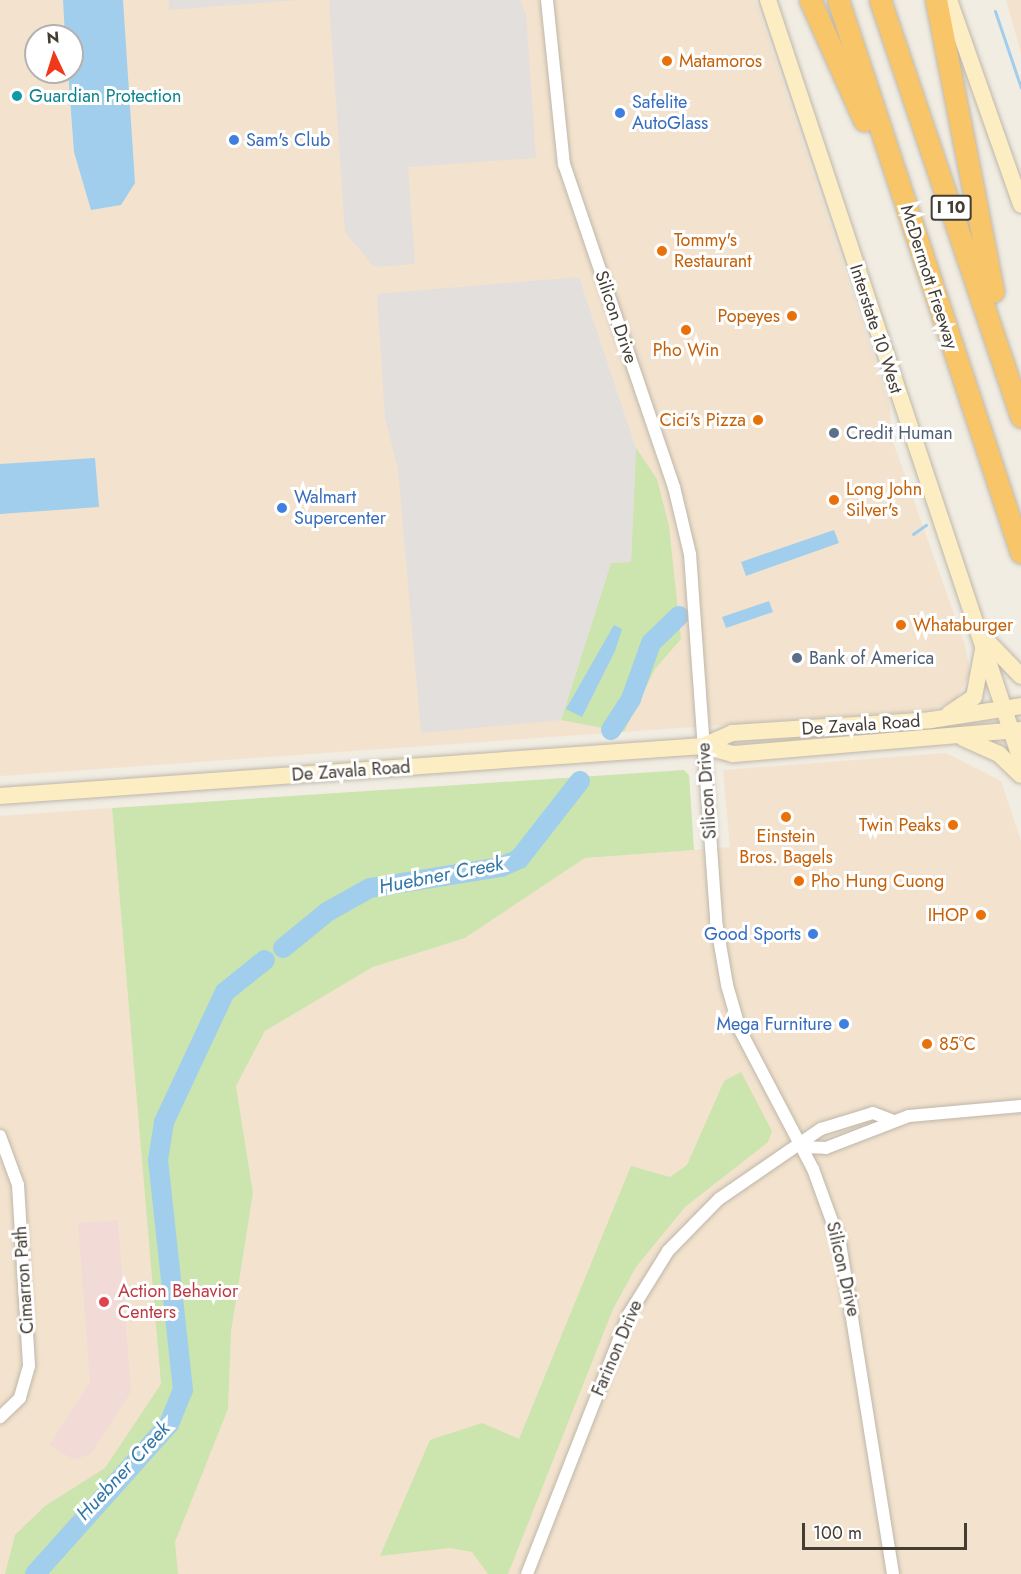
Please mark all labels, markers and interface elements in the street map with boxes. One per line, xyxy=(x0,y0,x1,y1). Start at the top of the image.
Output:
north arrow xyxy=(24,24,84,84)
text: N xyxy=(46,26,60,49)
place label: Matamoros xyxy=(679,50,762,72)
marker: Matamoros xyxy=(660,54,674,68)
place label: Guardian Protection xyxy=(29,85,181,107)
marker: Guardian Protection xyxy=(10,89,24,103)
place label: Safelite AutoGlass xyxy=(632,92,708,134)
marker: Safelite AutoGlass xyxy=(613,106,627,120)
place label: Sam's Club xyxy=(246,129,330,151)
marker: Sam's Club xyxy=(227,133,241,147)
road number: I 10 xyxy=(930,195,972,221)
street label: McDermott Freeway xyxy=(896,202,962,352)
place label: Tommy's Restaurant xyxy=(674,230,752,272)
marker: Tommy's Restaurant xyxy=(655,244,669,258)
street label: Interstate 10 West xyxy=(845,262,907,396)
street label: Silicon Drive xyxy=(590,268,642,366)
place label: Popeyes xyxy=(717,305,780,327)
marker: Popeyes xyxy=(785,309,799,323)
marker: Pho Win xyxy=(679,323,693,337)
place label: Pho Win xyxy=(653,339,719,361)
place label: Cici's Pizza xyxy=(659,409,746,431)
marker: Cici's Pizza xyxy=(751,413,765,427)
place label: Credit Human xyxy=(846,422,953,444)
marker: Credit Human xyxy=(827,426,841,440)
place label: Long John Silver's xyxy=(846,479,922,522)
place label: Walmart Supercenter xyxy=(294,487,386,530)
marker: Long John Silver's xyxy=(827,493,841,507)
marker: Walmart Supercenter xyxy=(275,501,289,515)
place label: Whataburger xyxy=(913,614,1013,636)
marker: Whataburger xyxy=(894,618,908,632)
place label: Bank of America xyxy=(809,647,934,669)
marker: Bank of America xyxy=(790,651,804,665)
street label: De Zavala Road xyxy=(801,710,921,740)
street label: Silicon Drive xyxy=(693,742,721,840)
street label: De Zavala Road xyxy=(291,756,411,786)
marker: Einstein Bros. Bagels xyxy=(779,810,793,824)
place label: Twin Peaks xyxy=(859,814,941,836)
marker: Twin Peaks xyxy=(946,818,960,832)
place label: Einstein Bros. Bagels xyxy=(739,826,833,868)
water label: Huebner Creek xyxy=(377,851,505,899)
place label: Pho Hung Cuong xyxy=(811,870,944,892)
marker: Pho Hung Cuong xyxy=(792,874,806,888)
place label: IHOP xyxy=(928,904,969,926)
marker: IHOP xyxy=(974,908,988,922)
place label: Good Sports xyxy=(704,923,801,945)
marker: Good Sports xyxy=(806,927,820,941)
place label: Mega Furniture xyxy=(716,1013,832,1035)
marker: Mega Furniture xyxy=(837,1017,851,1031)
place label: 85°C xyxy=(939,1033,976,1055)
marker: 85°C xyxy=(920,1037,934,1051)
street label: Silicon Drive xyxy=(822,1219,864,1319)
street label: Cimarron Path xyxy=(9,1225,39,1335)
place label: Action Behavior Centers xyxy=(118,1281,238,1324)
marker: Action Behavior Centers xyxy=(95,1293,113,1311)
street label: Farinon Drive xyxy=(587,1297,647,1399)
water label: Huebner Creek xyxy=(71,1417,175,1525)
scale bar xyxy=(805,1511,970,1549)
text: 100 m xyxy=(813,1520,862,1546)

